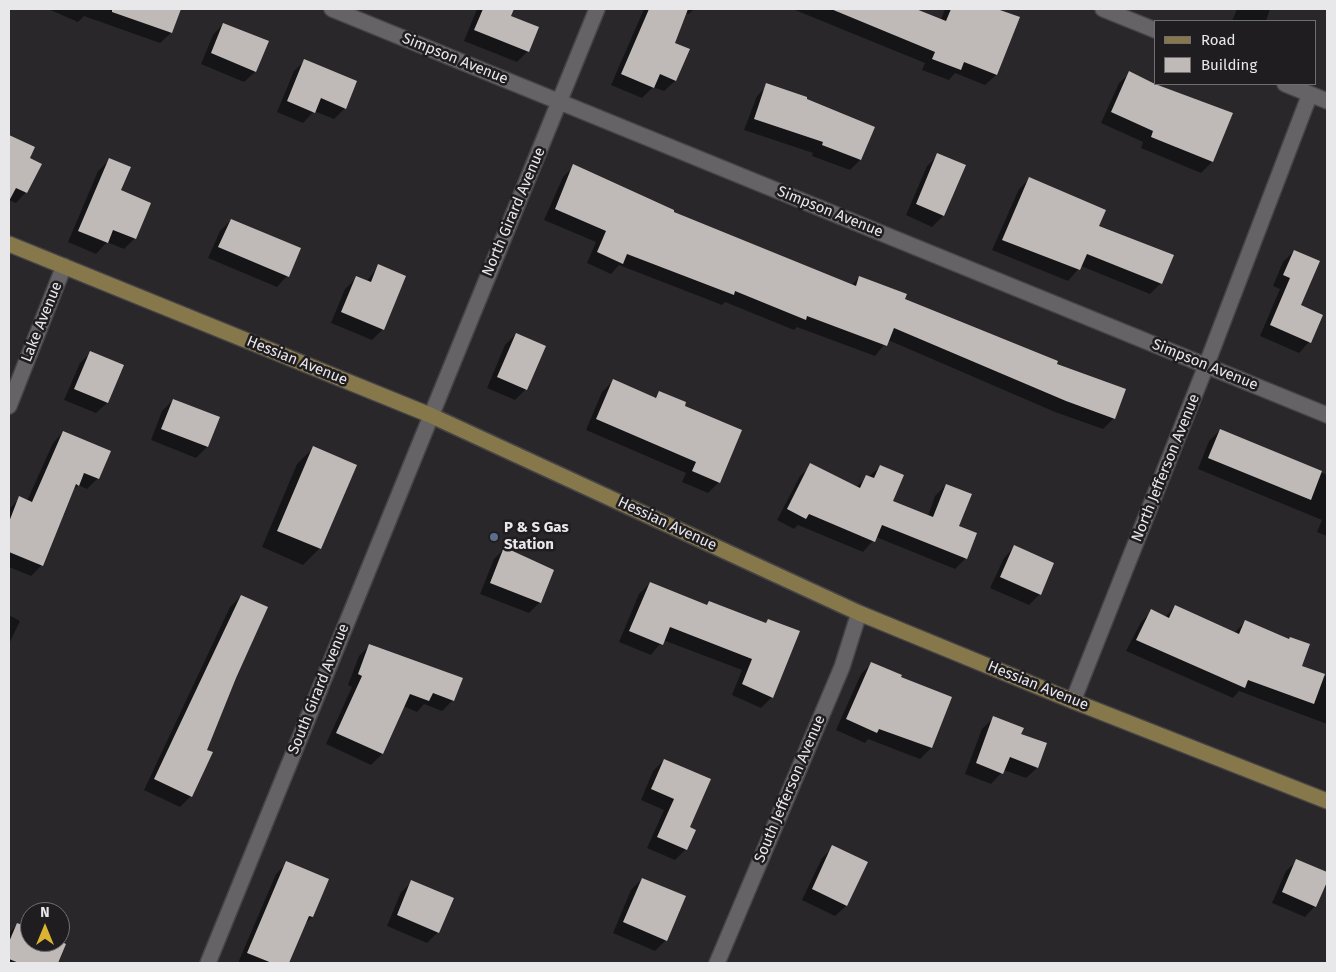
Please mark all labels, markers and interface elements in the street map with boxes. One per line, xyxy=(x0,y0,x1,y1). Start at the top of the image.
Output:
legend xyxy=(1154,20,1316,85)
street label: Simpson Avenue xyxy=(399,30,511,88)
text: Road xyxy=(1201,31,1236,49)
text: Building xyxy=(1201,56,1257,74)
street label: North Girard Avenue xyxy=(479,145,549,279)
street label: Simpson Avenue xyxy=(774,183,886,241)
street label: Lake Avenue xyxy=(18,279,66,365)
street label: Hessian Avenue xyxy=(244,333,350,389)
street label: Simpson Avenue xyxy=(1149,336,1261,394)
street label: North Jefferson Avenue xyxy=(1128,392,1204,544)
street label: Hessian Avenue xyxy=(615,493,719,555)
place label: P & S Gas Station xyxy=(504,519,569,554)
marker: P & S Gas Station xyxy=(488,531,500,543)
street label: South Girard Avenue xyxy=(285,621,353,757)
street label: Hessian Avenue xyxy=(985,658,1091,714)
street label: South Jefferson Avenue xyxy=(751,713,829,865)
north arrow xyxy=(20,902,70,952)
text: N xyxy=(40,904,50,921)

